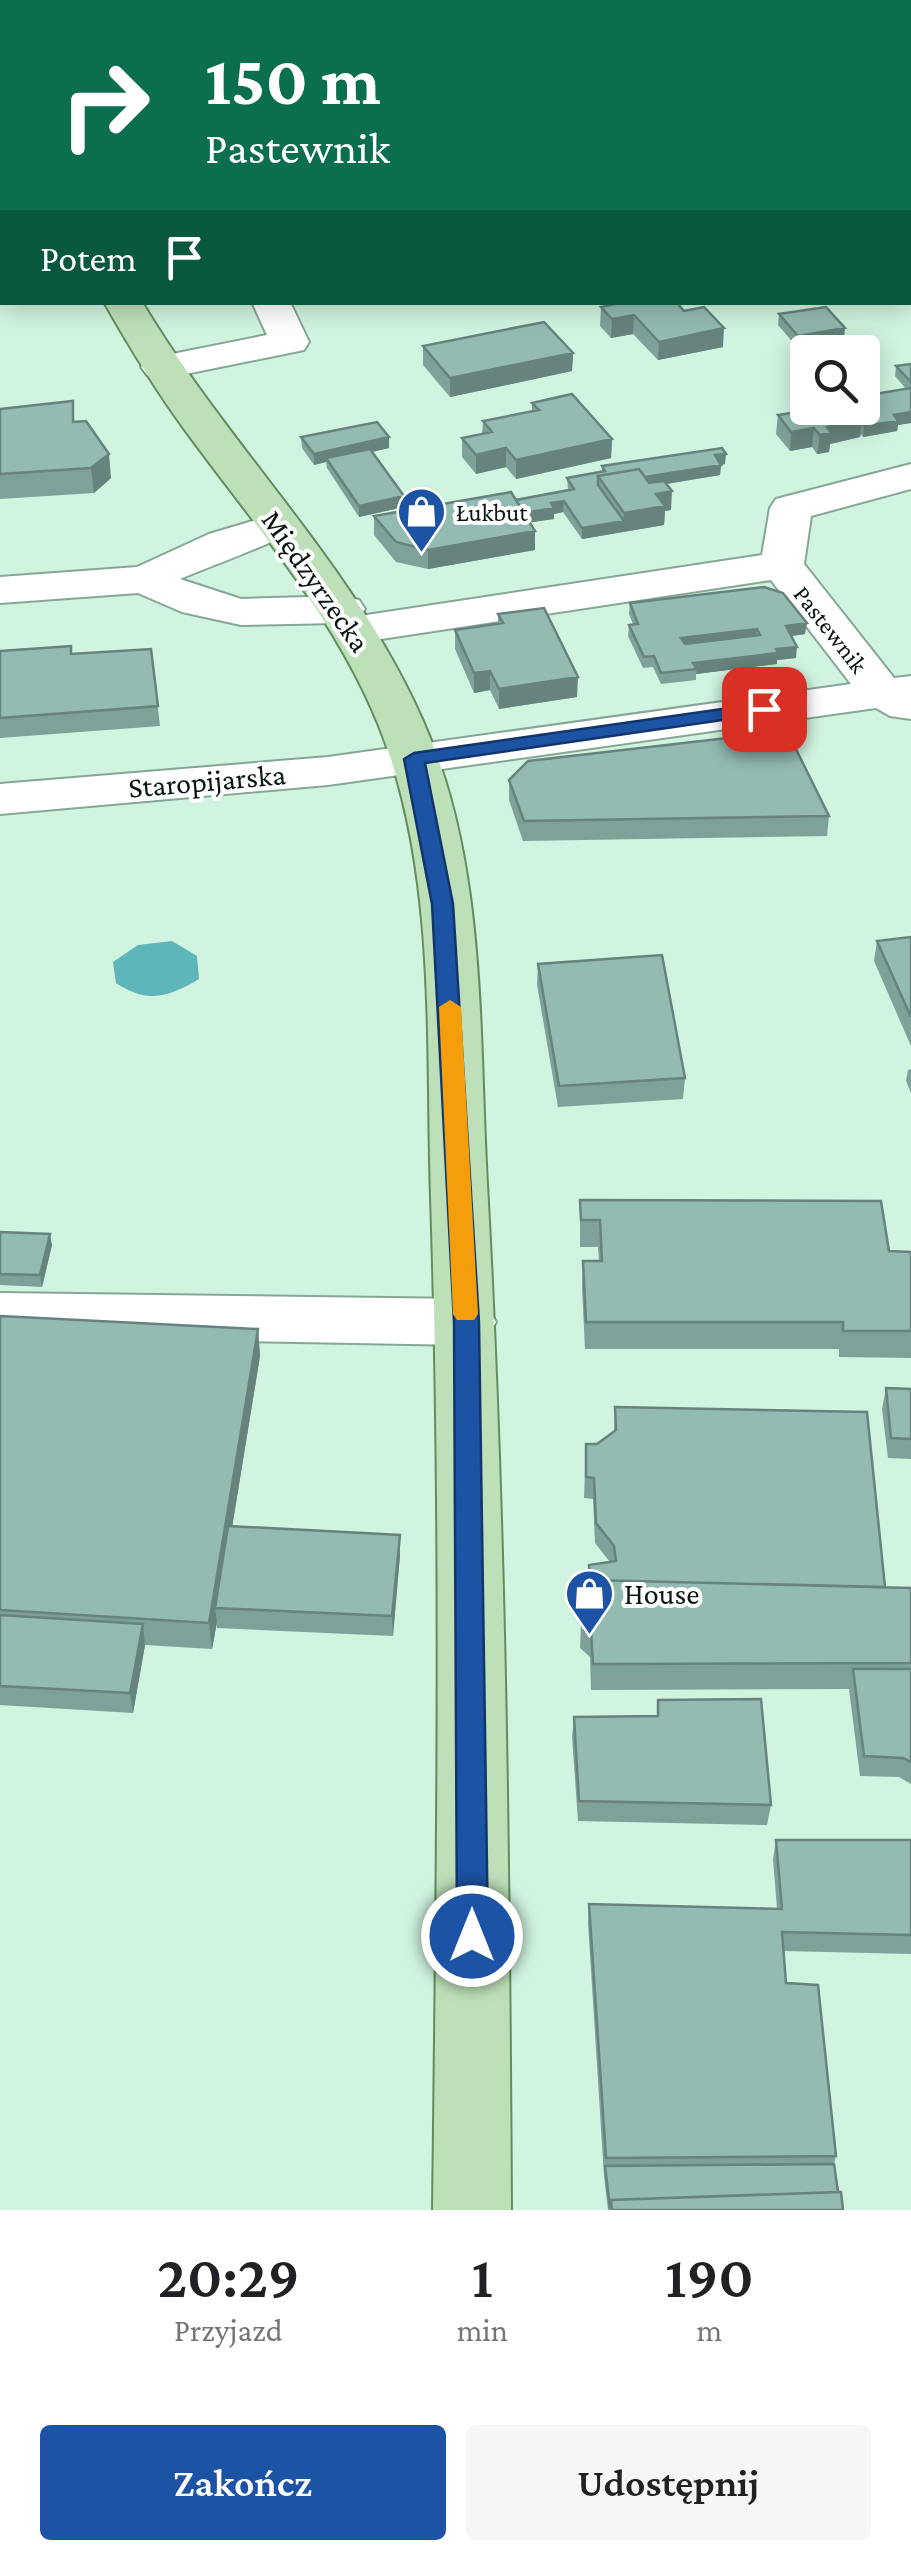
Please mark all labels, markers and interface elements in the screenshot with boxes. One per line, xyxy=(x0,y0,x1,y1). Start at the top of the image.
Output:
icon: right xyxy=(40,40,170,170)
text: 150 m xyxy=(205,41,381,119)
text: Pastewnik xyxy=(205,123,390,173)
icon: arrive xyxy=(157,230,212,285)
text: Potem xyxy=(40,237,137,279)
map controls xyxy=(790,335,880,425)
button: search xyxy=(790,335,880,425)
shop icon: Łukbut xyxy=(395,486,447,554)
place label: Łukbut xyxy=(456,499,528,526)
street label: Międzyrzecka xyxy=(255,504,377,658)
street label: Pastewnik xyxy=(788,580,873,678)
pin xyxy=(722,667,807,752)
icon: arrive xyxy=(737,682,792,737)
street label: Staropijarska xyxy=(127,757,287,805)
shop icon: House xyxy=(563,1568,615,1636)
place label: House xyxy=(624,1577,699,1610)
position arrow xyxy=(420,1884,524,1988)
text: 20:29 xyxy=(157,2243,300,2310)
text: 1 xyxy=(472,2243,493,2310)
text: 190 xyxy=(665,2243,754,2310)
text: Przyjazd xyxy=(174,2312,283,2348)
text: min xyxy=(457,2312,508,2348)
text: m xyxy=(697,2312,722,2348)
button: Zakończ xyxy=(40,2425,446,2540)
button: Udostępnij xyxy=(466,2425,871,2540)

